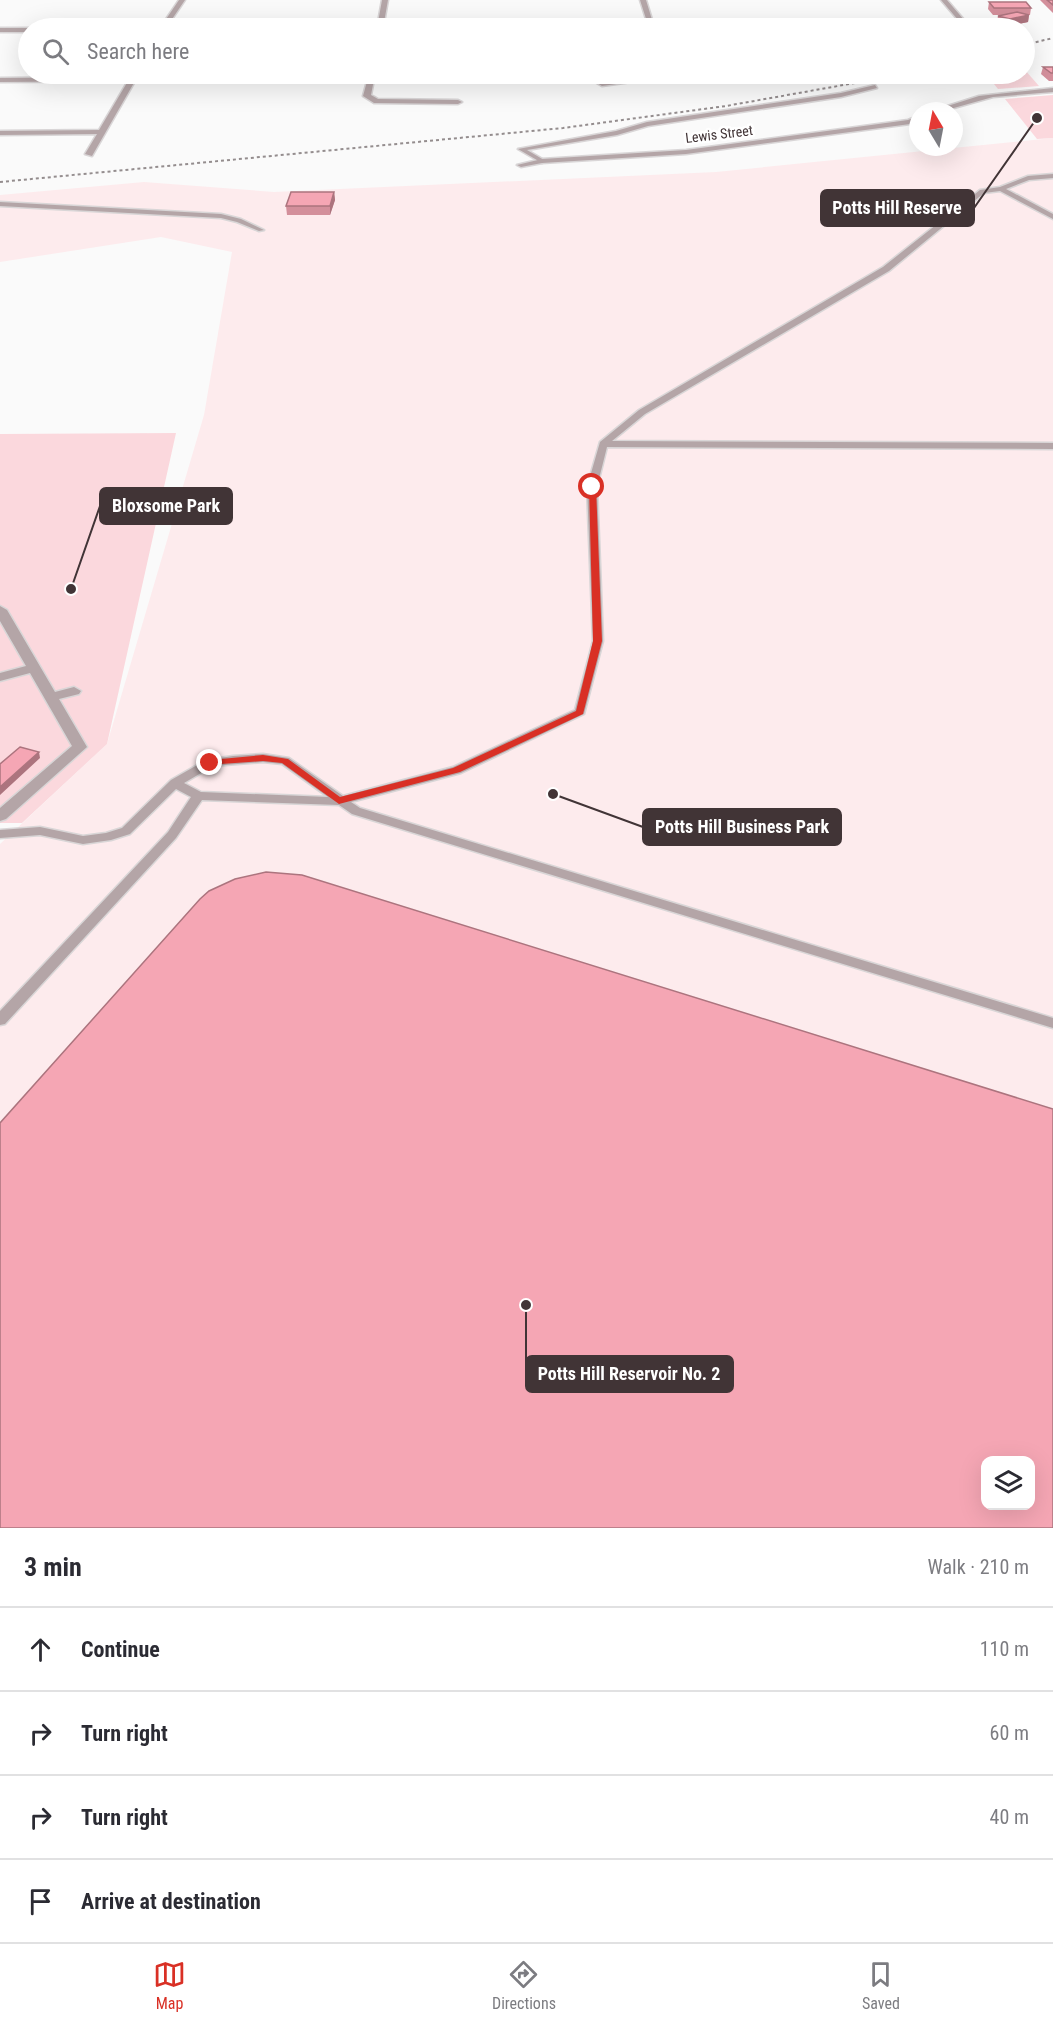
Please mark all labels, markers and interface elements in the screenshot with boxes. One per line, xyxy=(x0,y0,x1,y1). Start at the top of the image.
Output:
search box xyxy=(18,18,1035,84)
icon: search xyxy=(39,35,72,68)
text: Search here xyxy=(87,39,189,64)
north arrow xyxy=(909,102,963,156)
street label: Lewis Street xyxy=(684,122,754,146)
callout: Potts Hill Reserve xyxy=(821,190,974,226)
text: Potts Hill Reserve xyxy=(832,197,962,218)
route start xyxy=(578,473,604,499)
callout: Bloxsome Park xyxy=(100,488,232,524)
text: Bloxsome Park xyxy=(112,495,220,516)
route end xyxy=(196,749,222,775)
callout: Potts Hill Business Park xyxy=(643,809,841,845)
text: Potts Hill Business Park xyxy=(655,816,829,837)
callout: Potts Hill Reservoir No. 2 xyxy=(526,1356,733,1392)
text: Potts Hill Reservoir No. 2 xyxy=(538,1363,720,1384)
map controls xyxy=(981,1456,1035,1510)
button: layers xyxy=(981,1456,1035,1510)
text: 3 min xyxy=(24,1552,82,1582)
text: Walk · 210 m xyxy=(928,1555,1029,1579)
icon: ahead xyxy=(24,1633,57,1666)
text: Continue xyxy=(81,1637,160,1662)
text: 110 m xyxy=(980,1637,1029,1661)
icon: right xyxy=(24,1717,57,1750)
text: Turn right xyxy=(81,1721,168,1746)
text: 60 m xyxy=(990,1721,1029,1745)
icon: right xyxy=(24,1801,57,1834)
text: Turn right xyxy=(81,1805,168,1830)
text: 40 m xyxy=(990,1805,1029,1829)
icon: arrive xyxy=(24,1885,57,1918)
text: Arrive at destination xyxy=(81,1889,261,1914)
tab: Map xyxy=(153,1958,186,2013)
tab: Directions xyxy=(492,1958,556,2013)
tab: Saved xyxy=(862,1958,900,2013)

